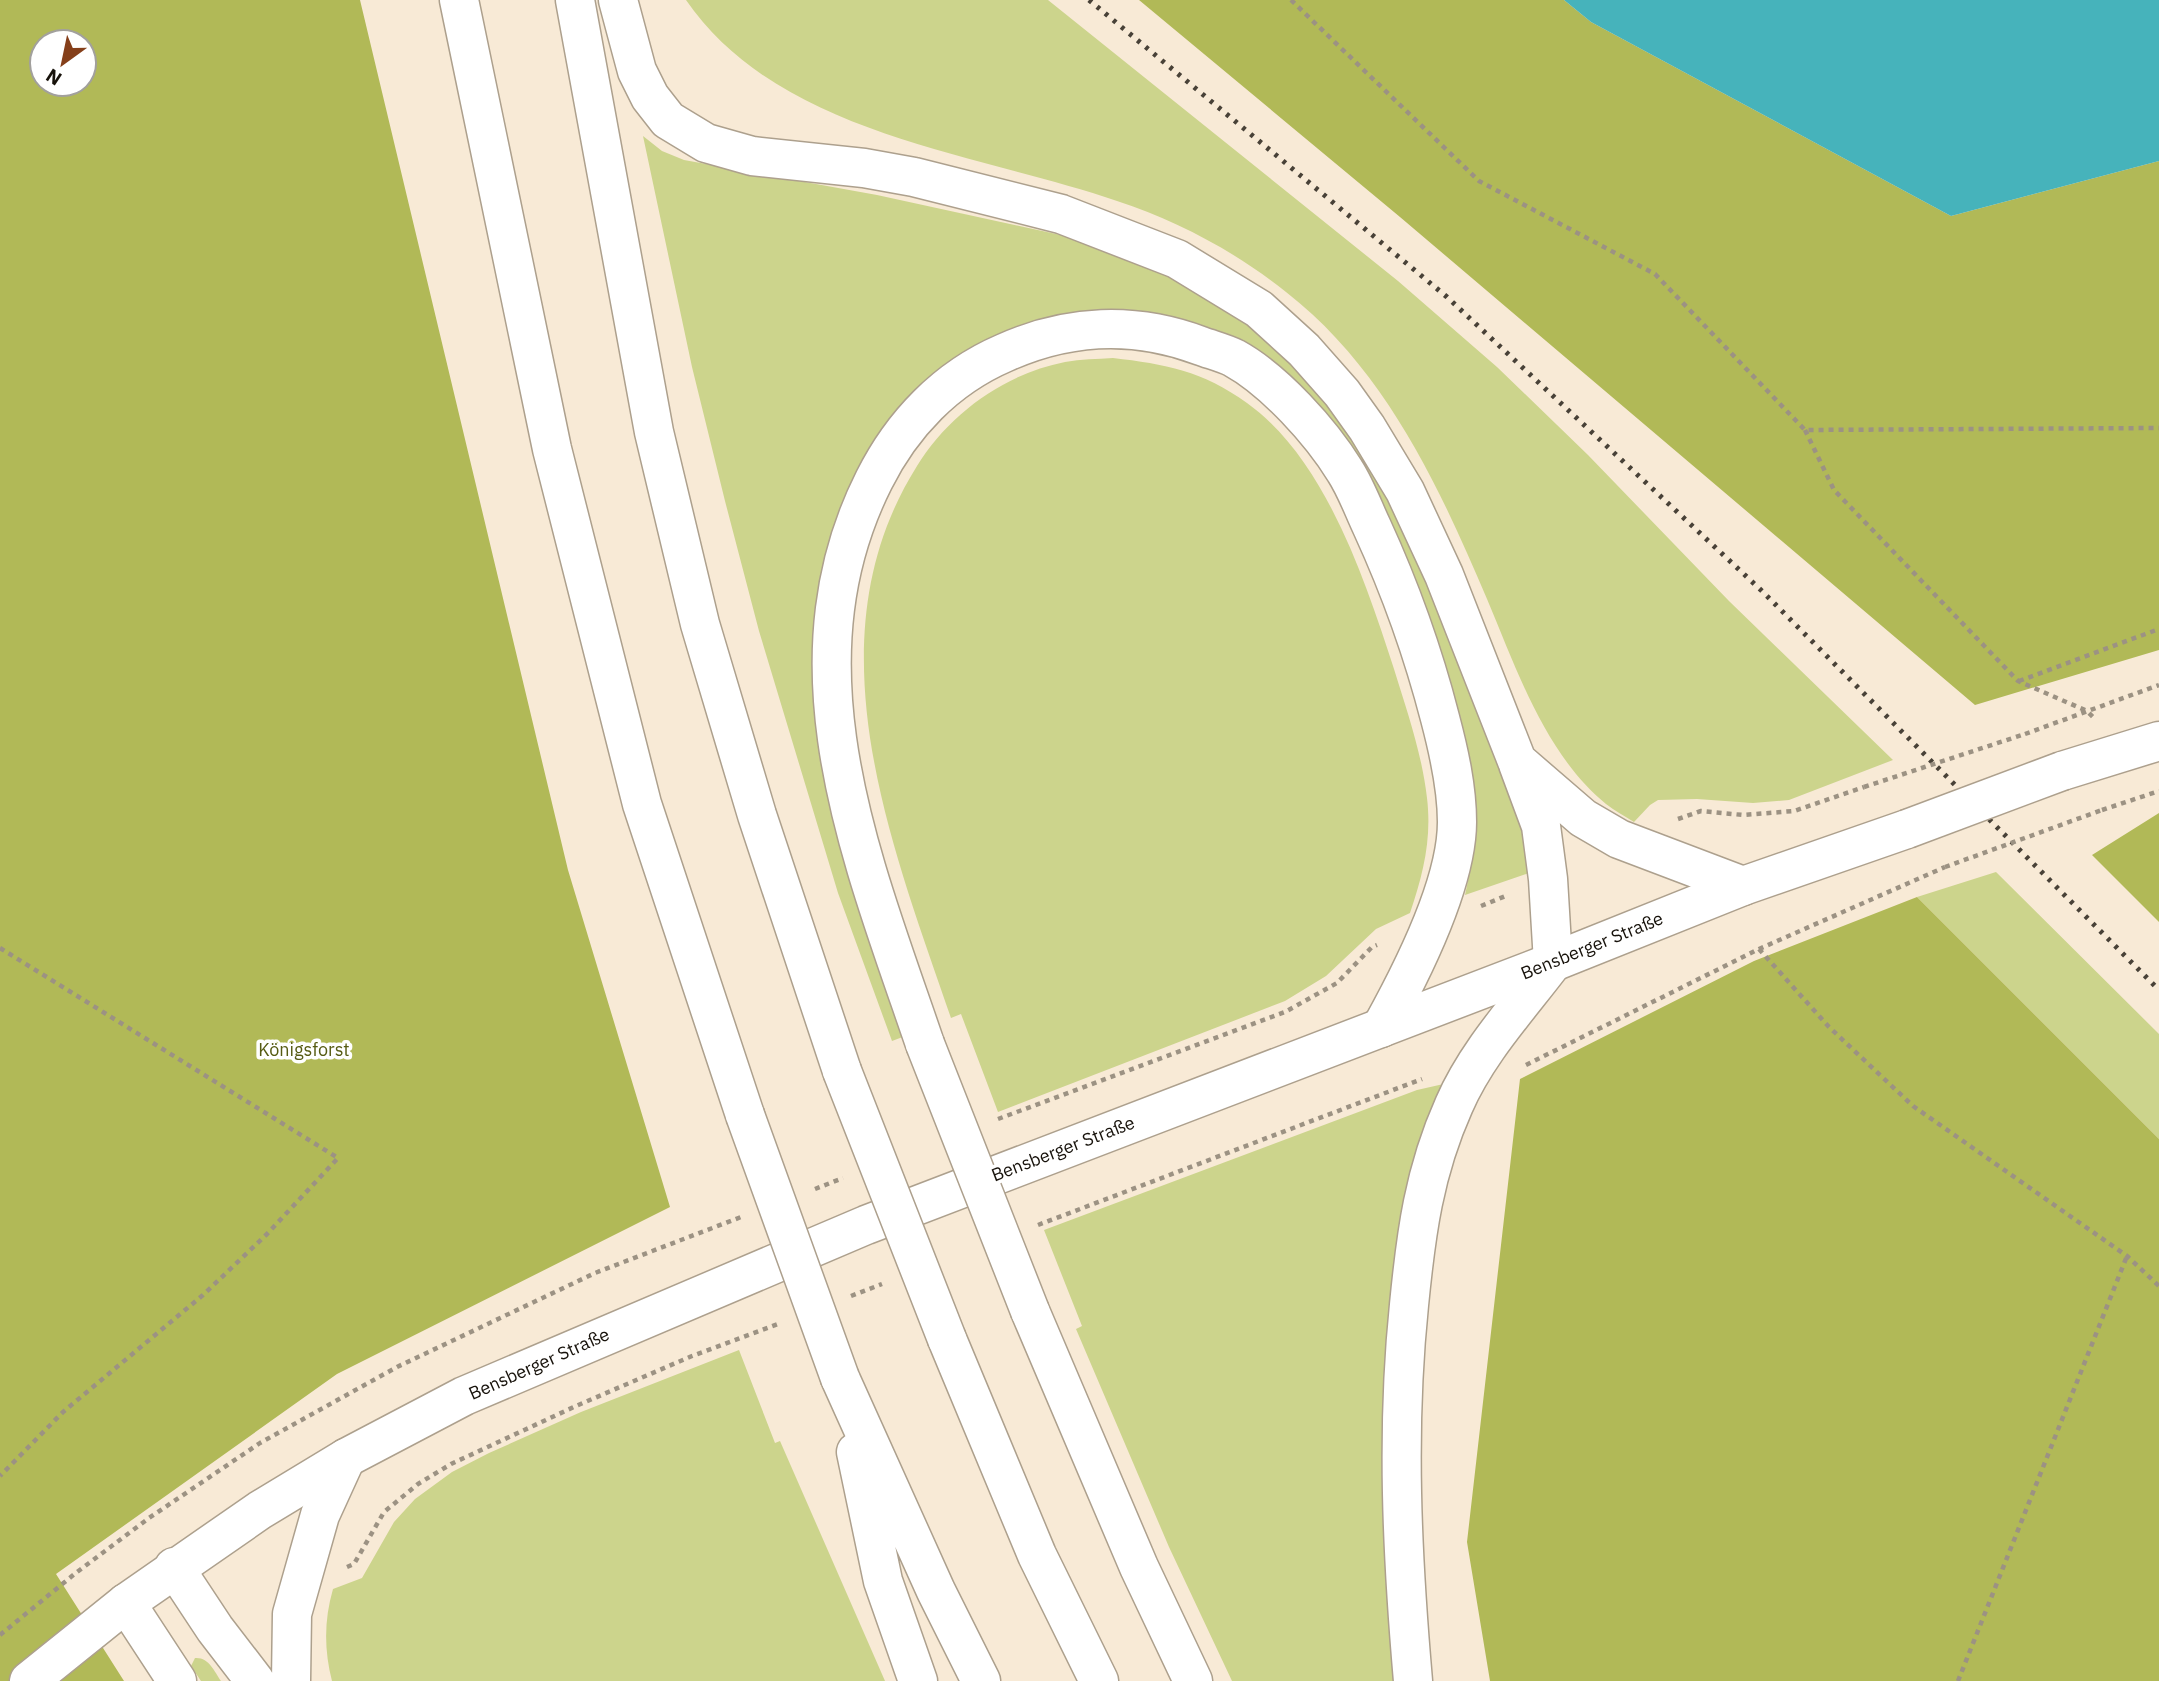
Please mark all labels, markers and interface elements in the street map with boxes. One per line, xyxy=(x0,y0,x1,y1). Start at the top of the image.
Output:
north arrow xyxy=(28,28,98,98)
text: N xyxy=(41,63,66,91)
street label: Bensberger Straße xyxy=(1517,906,1667,985)
park label: Königsforst xyxy=(258,1038,350,1061)
street label: Bensberger Straße xyxy=(988,1111,1138,1186)
street label: Bensberger Straße xyxy=(465,1322,613,1405)

